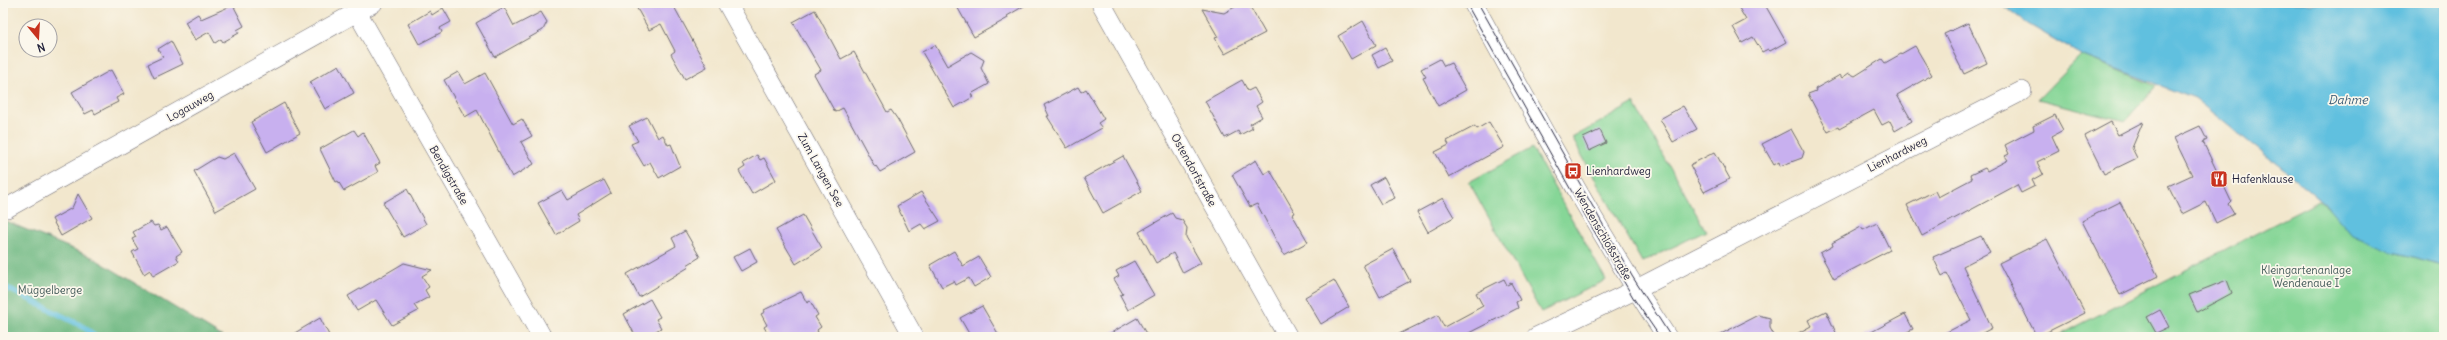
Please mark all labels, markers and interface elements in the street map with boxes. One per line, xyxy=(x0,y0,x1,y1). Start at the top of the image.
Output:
north arrow xyxy=(18,18,58,58)
text: N xyxy=(35,40,47,55)
street label: Logauweg xyxy=(164,87,216,125)
water label: Dahme xyxy=(2328,92,2369,107)
street label: Zum Langen See xyxy=(795,131,847,209)
street label: Ostendorfstraße xyxy=(1168,131,1220,209)
street label: Lienhardweg xyxy=(1865,133,1929,175)
street label: Bendigstraße xyxy=(426,143,472,207)
bus stop icon: Lienhardweg xyxy=(1563,161,1583,181)
place label: Lienhardweg xyxy=(1586,164,1651,178)
restaurant icon: Hafenklause xyxy=(2209,169,2229,189)
place label: Hafenklause xyxy=(2232,172,2294,186)
street label: Wendenschloßstraße xyxy=(1571,186,1635,282)
park label: Kleingartenanlage Wendenaue I xyxy=(2261,263,2351,290)
park label: Müggelberge xyxy=(18,283,82,297)

